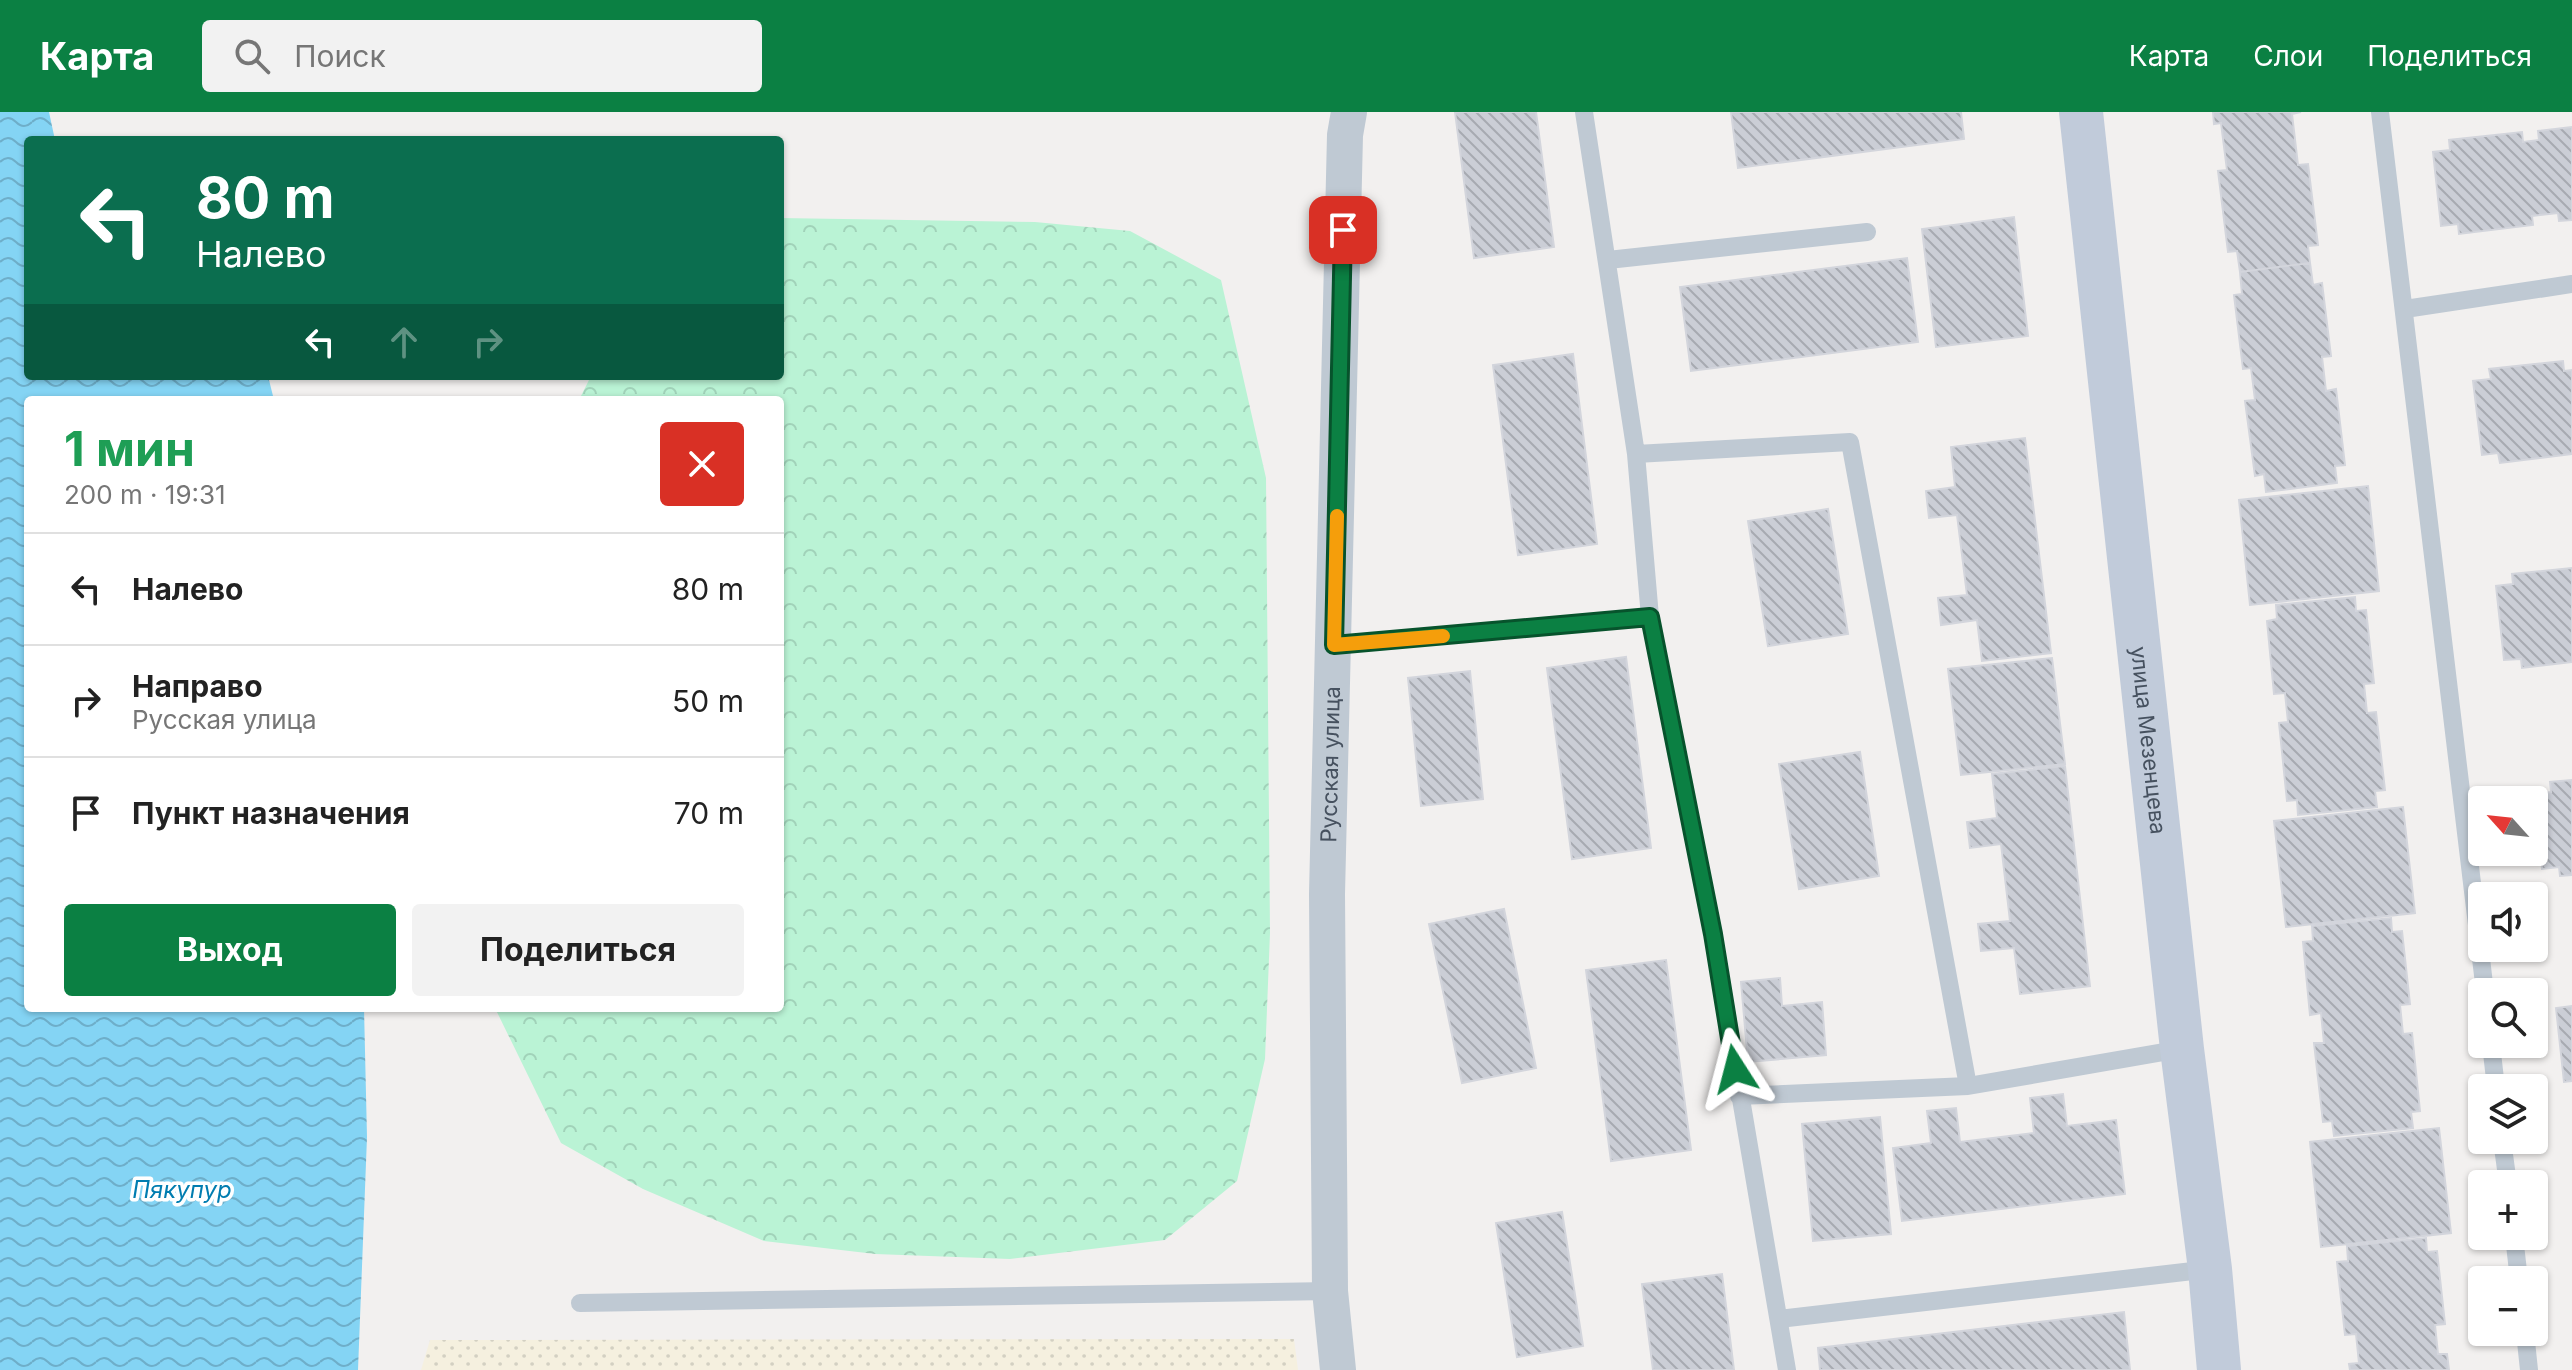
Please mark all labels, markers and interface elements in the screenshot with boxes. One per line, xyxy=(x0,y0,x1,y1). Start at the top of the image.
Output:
search box xyxy=(202,20,762,92)
text: Карта xyxy=(40,33,154,79)
icon: search xyxy=(230,34,274,78)
text: Поиск xyxy=(294,38,386,74)
text: Карта xyxy=(2129,39,2209,73)
text: Слои xyxy=(2253,39,2323,73)
text: Поделиться xyxy=(2367,39,2532,73)
text: 80 m xyxy=(196,164,335,232)
icon: left xyxy=(64,168,168,272)
pin xyxy=(1309,196,1377,264)
icon: arrive xyxy=(1321,208,1365,252)
text: Налево xyxy=(196,232,327,276)
icon: left xyxy=(298,320,342,364)
icon: ahead xyxy=(382,320,426,364)
icon: right xyxy=(466,320,510,364)
text: 1 мин xyxy=(64,419,195,478)
button: close xyxy=(660,422,744,506)
text: 200 m · 19:31 xyxy=(64,479,226,510)
icon: left xyxy=(64,567,108,611)
text: Налево xyxy=(132,571,244,607)
text: 80 m xyxy=(672,571,744,607)
street label: улица Мезенцева xyxy=(2126,645,2172,836)
text: Направо xyxy=(132,668,263,704)
icon: right xyxy=(64,679,108,723)
text: 50 m xyxy=(672,683,744,719)
street label: Русская улица xyxy=(1315,686,1345,843)
text: Русская улица xyxy=(132,704,317,735)
north arrow xyxy=(2468,786,2548,866)
map controls xyxy=(2468,786,2548,1346)
icon: arrive xyxy=(64,791,108,835)
text: Пункт назначения xyxy=(132,795,410,831)
text: 70 m xyxy=(674,795,744,831)
button: sound xyxy=(2468,882,2548,962)
button: Выход xyxy=(64,904,396,996)
button: Поделиться xyxy=(412,904,744,996)
button: search xyxy=(2468,978,2548,1058)
position arrow xyxy=(1693,1027,1777,1111)
button: layers xyxy=(2468,1074,2548,1154)
button: + xyxy=(2468,1170,2548,1250)
water label: Пякупур xyxy=(132,1175,232,1204)
button: − xyxy=(2468,1266,2548,1346)

